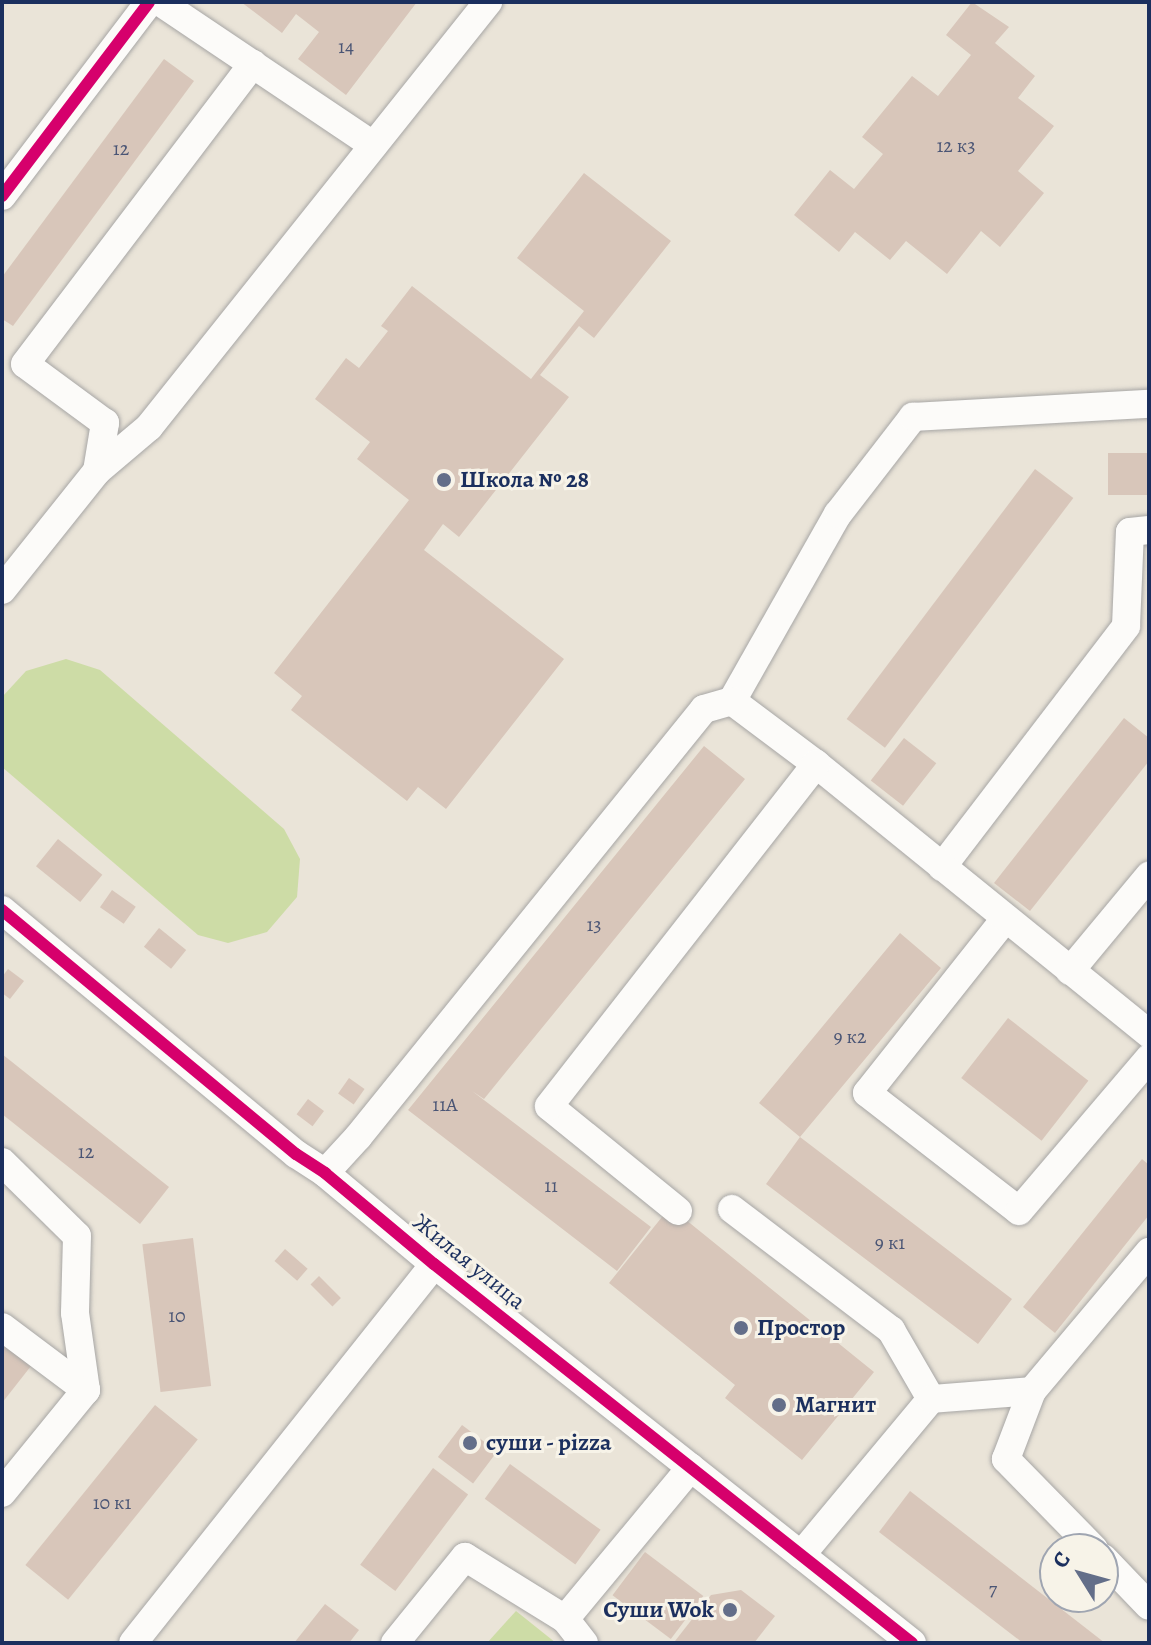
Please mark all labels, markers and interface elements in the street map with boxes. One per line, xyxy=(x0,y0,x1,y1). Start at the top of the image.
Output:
house number: 14 xyxy=(338,34,354,58)
house number: 12 к3 xyxy=(937,133,975,157)
house number: 12 xyxy=(113,136,129,160)
place label: Школа № 28 xyxy=(460,466,589,494)
marker: Школа № 28 xyxy=(435,471,453,489)
house number: 13 xyxy=(586,912,602,936)
house number: 9 к2 xyxy=(834,1024,866,1048)
house number: 11А xyxy=(432,1092,458,1116)
house number: 12 xyxy=(78,1139,94,1163)
house number: 11 xyxy=(544,1173,558,1197)
street label: Жилая улица xyxy=(407,1208,531,1316)
house number: 9 к1 xyxy=(875,1230,905,1254)
house number: 10 xyxy=(168,1303,186,1327)
place label: Простор xyxy=(757,1314,845,1342)
marker: Простор xyxy=(732,1319,750,1337)
place label: Магнит xyxy=(795,1391,876,1419)
marker: Магнит xyxy=(770,1396,788,1414)
place label: суши - pizza xyxy=(486,1429,612,1457)
marker: суши - pizza xyxy=(461,1434,479,1452)
house number: 10 к1 xyxy=(93,1490,131,1514)
north arrow xyxy=(1039,1533,1119,1613)
text: С xyxy=(1045,1545,1077,1574)
house number: 7 xyxy=(989,1576,997,1600)
place label: Суши Wok xyxy=(603,1596,714,1624)
marker: Суши Wok xyxy=(721,1601,739,1619)

